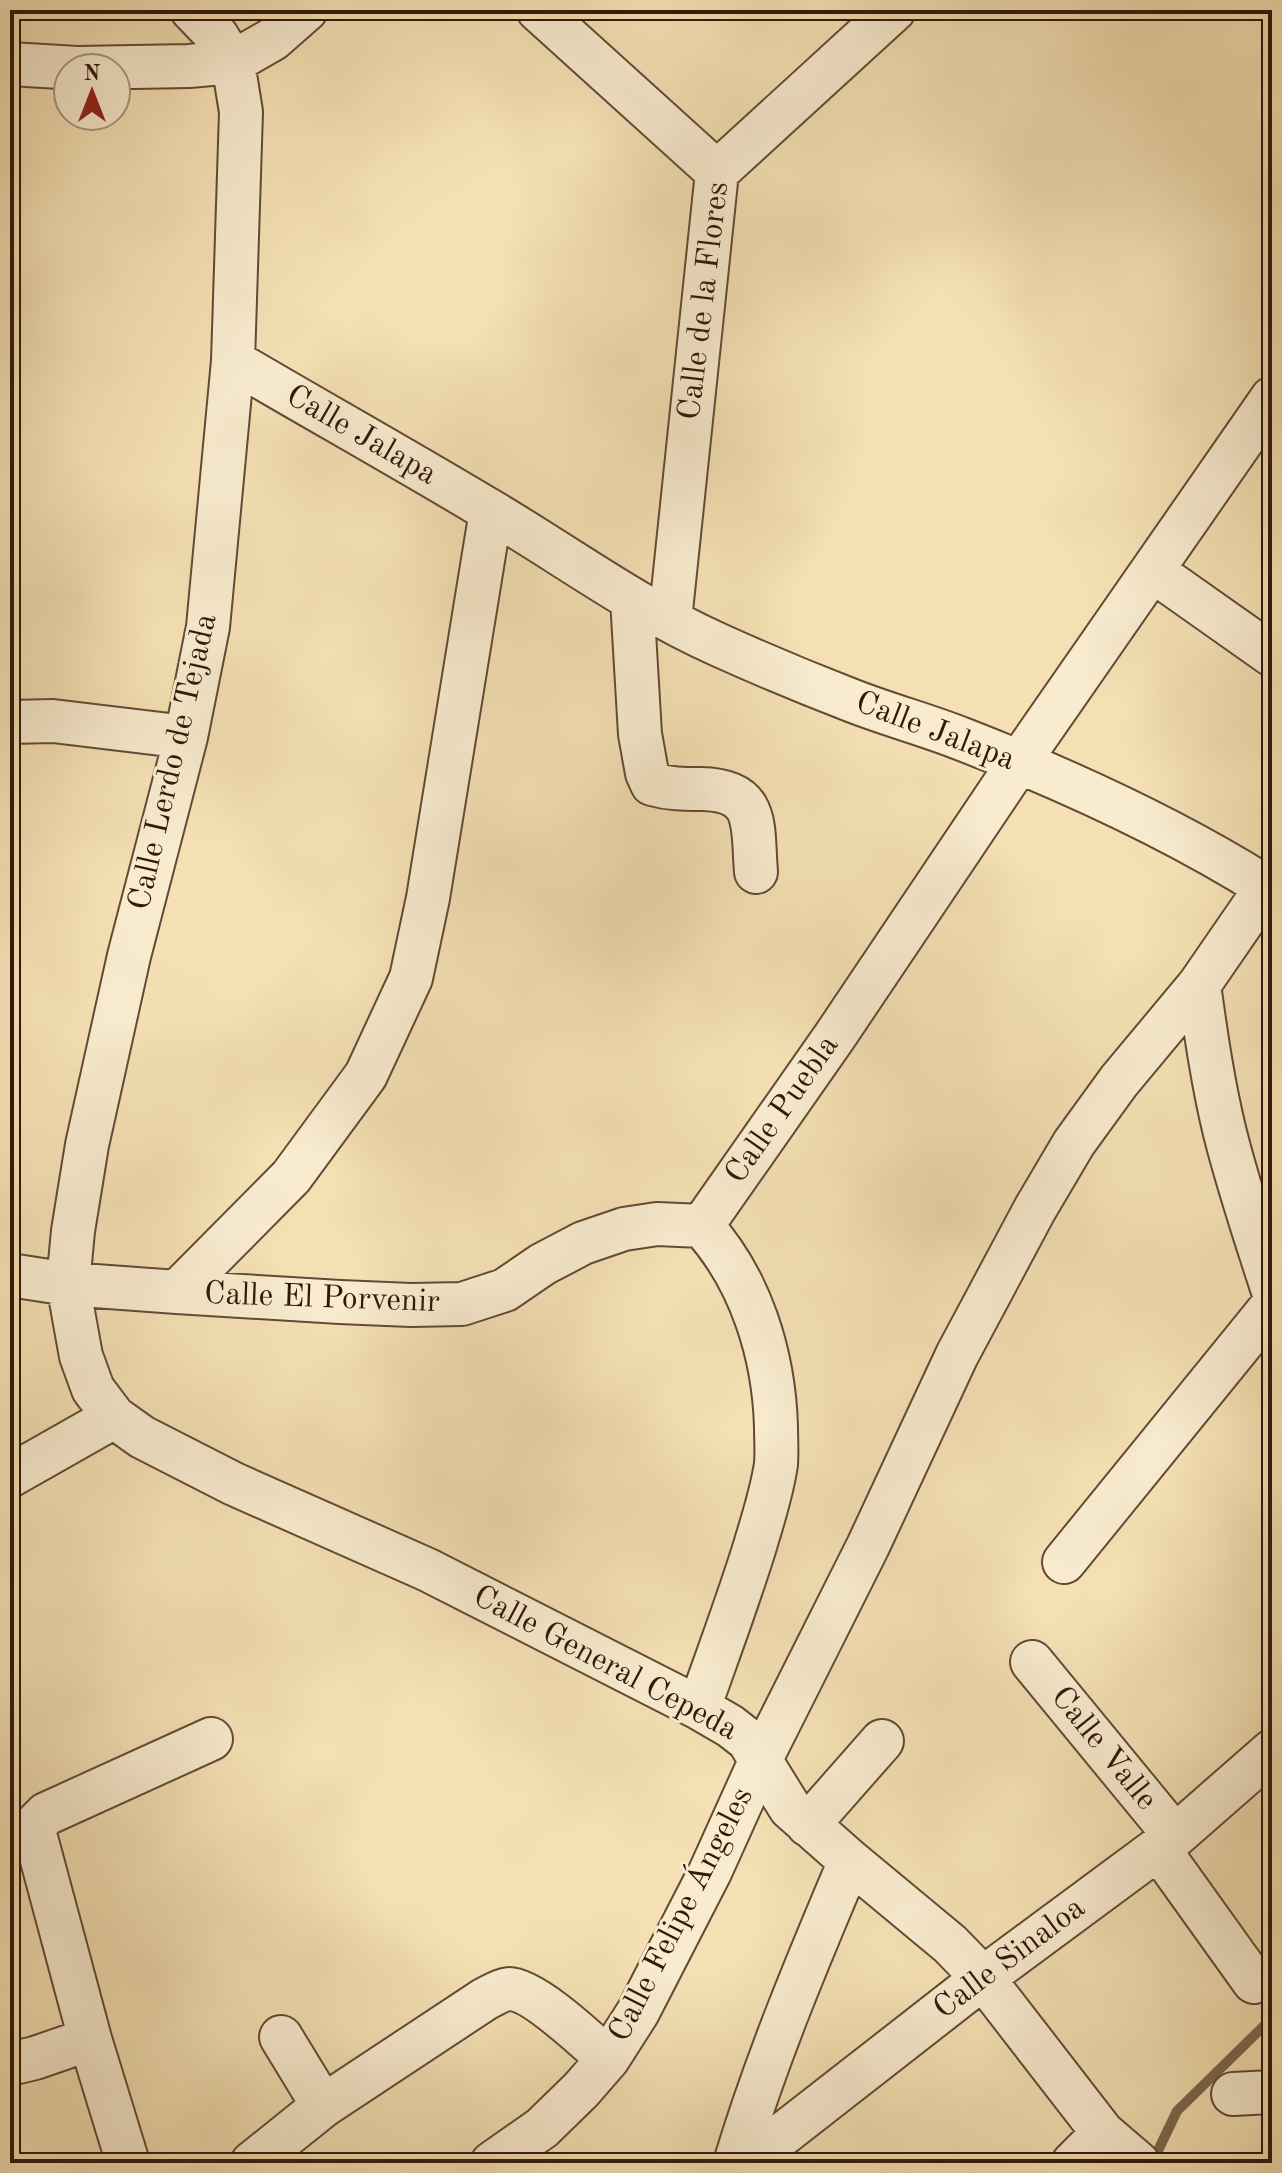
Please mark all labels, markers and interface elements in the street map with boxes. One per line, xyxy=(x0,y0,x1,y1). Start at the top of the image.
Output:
north arrow xyxy=(52,52,132,132)
text: N xyxy=(84,63,101,85)
street label: Calle de la Flores xyxy=(675,180,735,422)
street label: Calle Jalapa xyxy=(280,380,442,492)
street label: Calle Lerdo de Tejada xyxy=(124,610,224,913)
street label: Calle Jalapa xyxy=(851,687,1019,777)
street label: Calle Puebla xyxy=(720,1030,846,1190)
street label: Calle El Porvenir xyxy=(203,1279,441,1319)
street label: Calle General Cepeda xyxy=(467,1581,743,1747)
street label: Calle Valle xyxy=(1044,1681,1162,1817)
street label: Calle Felipe Ángeles xyxy=(599,1780,760,2047)
street label: Calle Sinaloa xyxy=(928,1892,1092,2026)

